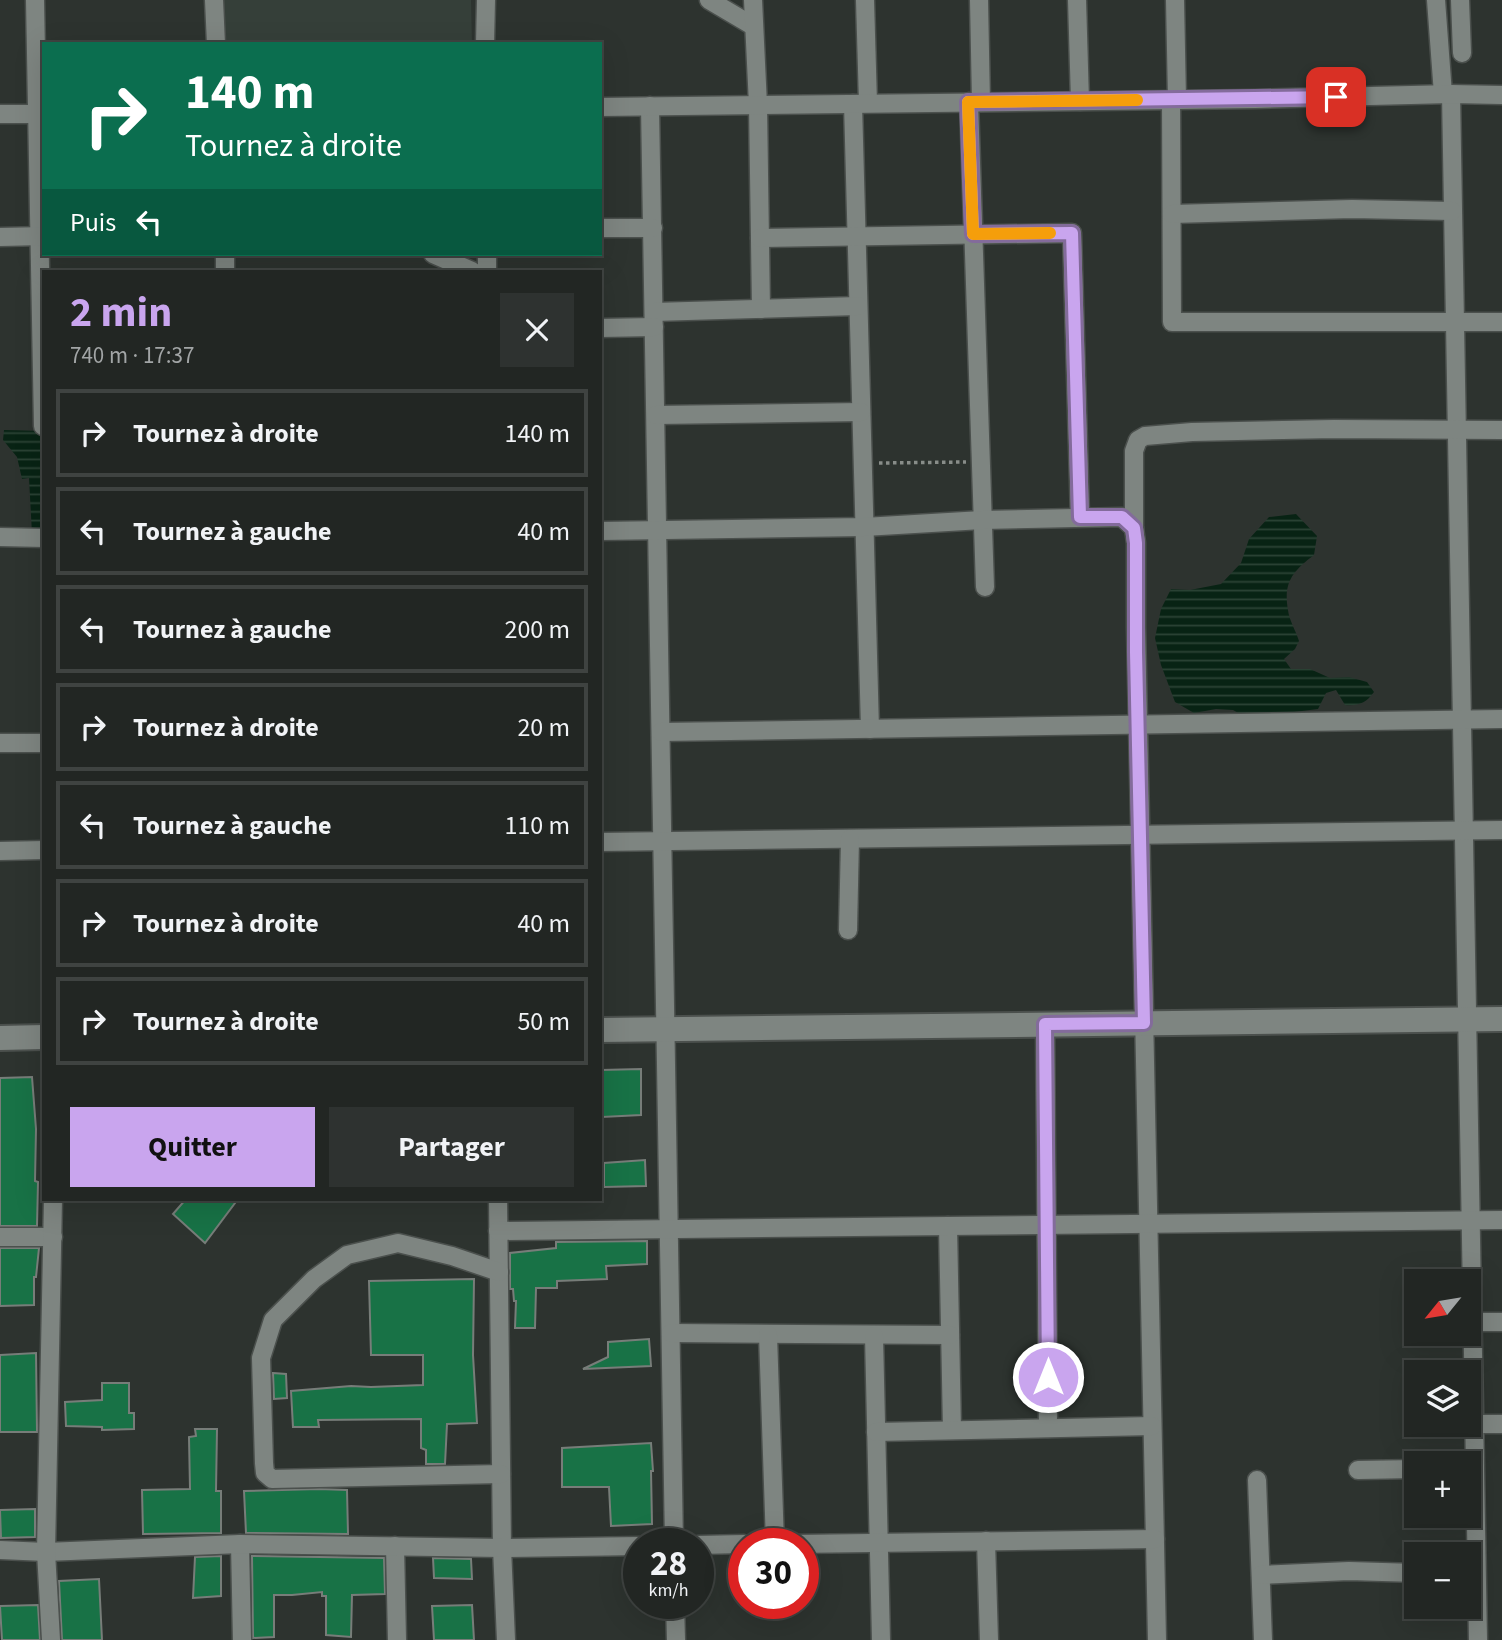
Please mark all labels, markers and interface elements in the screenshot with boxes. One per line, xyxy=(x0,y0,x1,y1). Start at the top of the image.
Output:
text: 140 m xyxy=(185,58,314,128)
pin xyxy=(1306,67,1366,127)
icon: right xyxy=(70,70,161,161)
icon: arrive xyxy=(1317,78,1355,116)
text: Tournez à droite xyxy=(185,123,402,169)
icon: left xyxy=(130,203,168,241)
text: Puis xyxy=(70,204,116,241)
text: 2 min xyxy=(70,283,172,343)
button: close xyxy=(500,293,574,367)
text: 740 m · 17:37 xyxy=(70,339,194,372)
icon: right xyxy=(74,414,112,452)
text: Tournez à droite xyxy=(133,415,319,452)
text: 140 m xyxy=(504,415,570,452)
icon: left xyxy=(74,512,112,550)
text: Tournez à gauche xyxy=(133,513,332,550)
text: 40 m xyxy=(517,513,570,550)
icon: left xyxy=(74,610,112,648)
text: Tournez à gauche xyxy=(133,611,332,648)
text: 200 m xyxy=(504,611,570,648)
icon: right xyxy=(74,708,112,746)
text: Tournez à droite xyxy=(133,709,319,746)
text: 20 m xyxy=(517,709,570,746)
icon: left xyxy=(74,806,112,844)
text: Tournez à gauche xyxy=(133,807,332,844)
text: 110 m xyxy=(504,807,570,844)
icon: right xyxy=(74,904,112,942)
text: Tournez à droite xyxy=(133,905,319,942)
text: 40 m xyxy=(517,905,570,942)
icon: right xyxy=(74,1002,112,1040)
text: Tournez à droite xyxy=(133,1003,319,1040)
text: 50 m xyxy=(517,1003,570,1040)
button: Quitter xyxy=(70,1107,315,1187)
button: Partager xyxy=(329,1107,574,1187)
north arrow xyxy=(1404,1269,1480,1346)
map controls xyxy=(1404,1269,1481,1619)
position arrow xyxy=(1011,1340,1085,1414)
button: layers xyxy=(1404,1360,1481,1437)
button: + xyxy=(1404,1451,1481,1528)
speed limit sign: 30 xyxy=(728,1528,819,1619)
text: 28 xyxy=(650,1539,687,1589)
button: − xyxy=(1404,1542,1481,1619)
text: km/h xyxy=(649,1578,688,1603)

